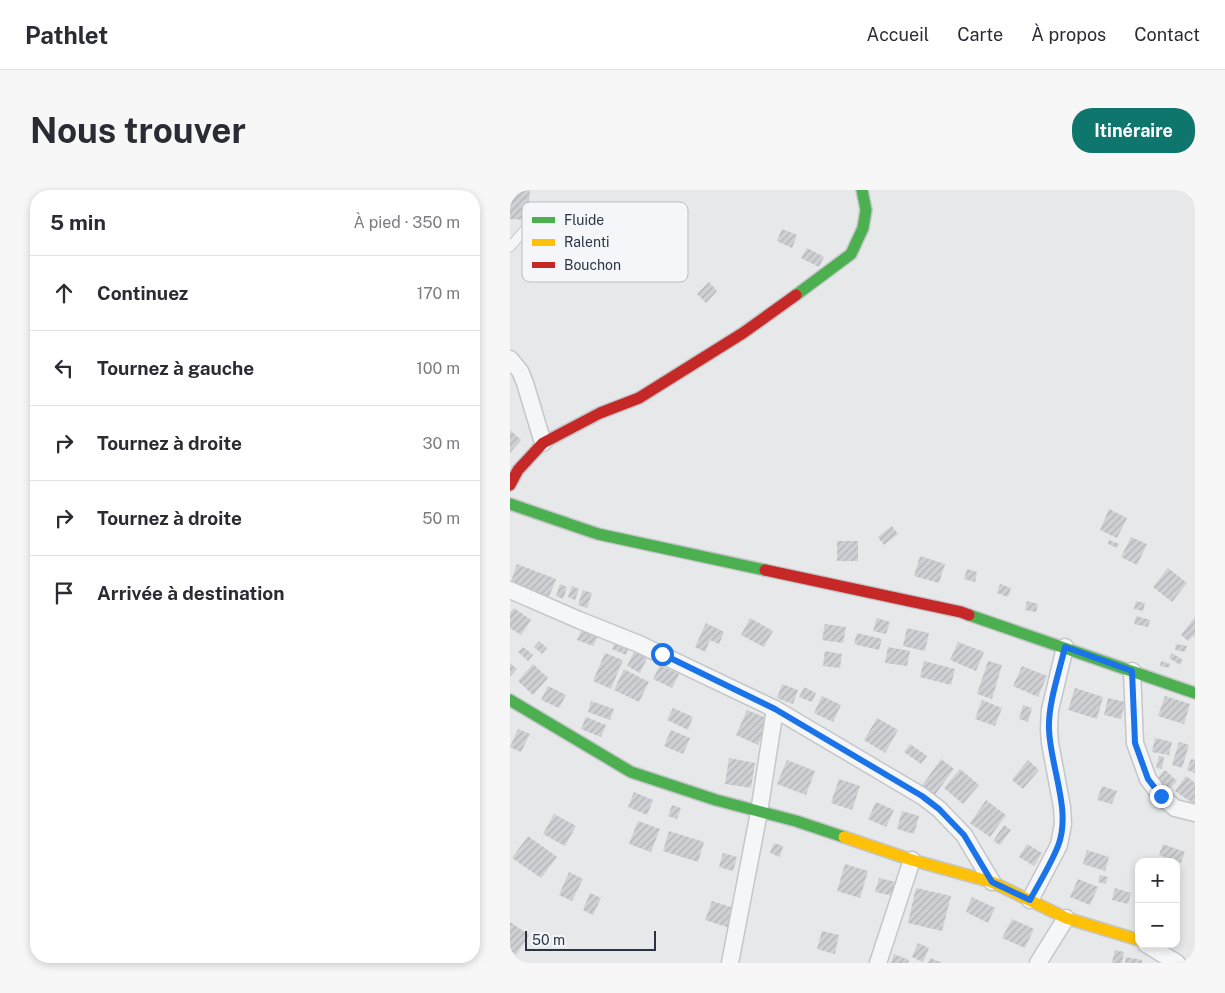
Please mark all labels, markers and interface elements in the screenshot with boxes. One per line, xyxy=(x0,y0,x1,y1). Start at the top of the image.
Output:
text: Pathlet xyxy=(25,21,108,49)
text: Accueil xyxy=(867,24,929,45)
text: Carte xyxy=(957,24,1003,45)
text: À propos xyxy=(1031,24,1106,45)
text: Contact xyxy=(1134,24,1200,45)
button: Itinéraire xyxy=(1072,108,1195,153)
text: Nous trouver xyxy=(30,110,246,151)
legend xyxy=(522,202,688,282)
text: 5 min xyxy=(50,210,106,235)
text: Fluide xyxy=(564,212,604,228)
text: À pied · 350 m xyxy=(353,213,460,232)
text: Ralenti xyxy=(564,234,610,250)
text: Bouchon xyxy=(564,257,621,273)
icon: ahead xyxy=(50,279,78,307)
text: Continuez xyxy=(97,282,188,304)
text: 170 m xyxy=(417,284,460,303)
icon: left xyxy=(50,354,78,382)
text: Tournez à gauche xyxy=(97,357,254,379)
text: 100 m xyxy=(416,359,460,378)
icon: right xyxy=(50,429,78,457)
text: Tournez à droite xyxy=(97,432,242,454)
text: 30 m xyxy=(423,434,460,453)
icon: right xyxy=(50,504,78,532)
text: Tournez à droite xyxy=(97,507,242,529)
text: 50 m xyxy=(422,509,460,528)
icon: arrive xyxy=(50,579,78,607)
text: Arrivée à destination xyxy=(97,582,285,604)
route start xyxy=(651,643,674,666)
route end xyxy=(1150,785,1173,808)
map controls xyxy=(1135,858,1180,948)
button: + xyxy=(1135,858,1180,903)
button: − xyxy=(1135,903,1180,948)
scale bar xyxy=(525,928,656,951)
text: 50 m xyxy=(532,932,565,948)

